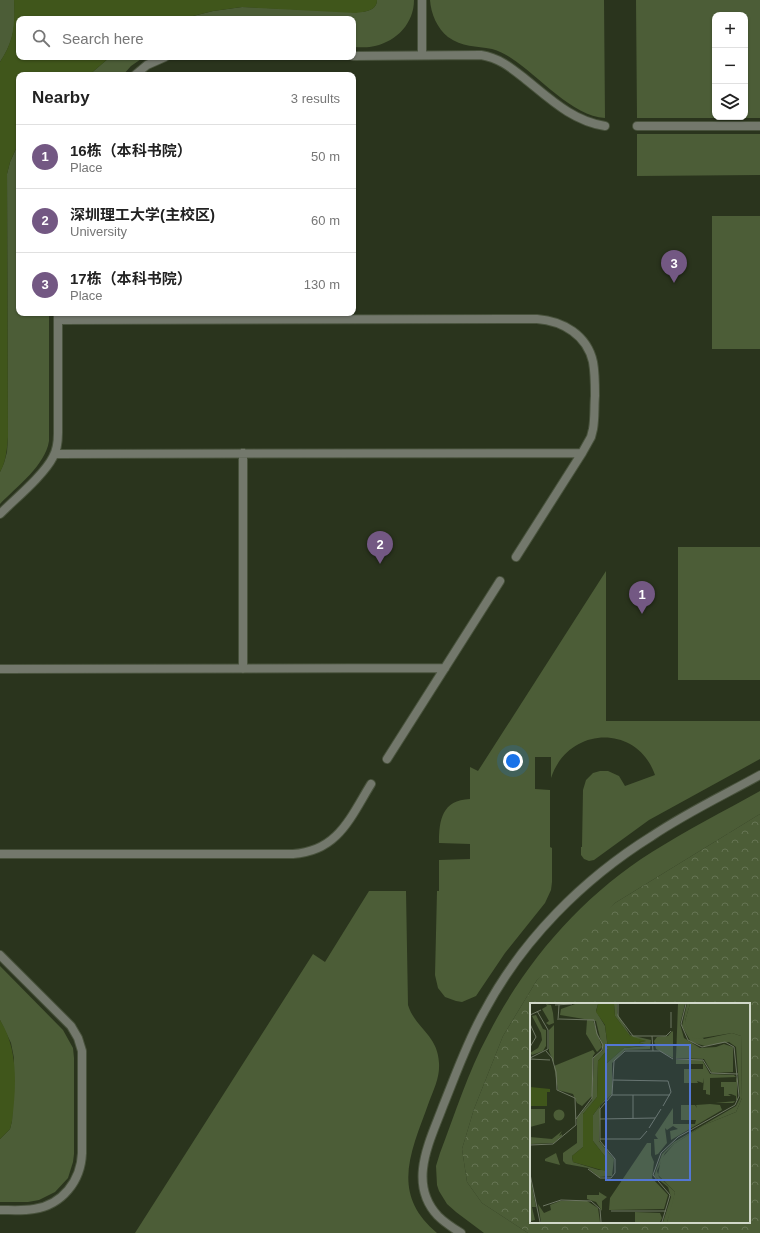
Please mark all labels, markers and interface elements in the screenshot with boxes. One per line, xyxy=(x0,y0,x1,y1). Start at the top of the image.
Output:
map controls xyxy=(712,12,748,120)
button: + xyxy=(712,12,748,48)
search box xyxy=(16,16,356,60)
icon: search xyxy=(30,27,52,49)
text: Search here xyxy=(62,30,144,47)
button: − xyxy=(712,48,748,84)
button: layers xyxy=(712,84,748,120)
text: Nearby xyxy=(32,88,90,107)
text: 3 results xyxy=(291,91,340,106)
text: 16栋（本科书院） xyxy=(70,142,192,159)
text: 1 xyxy=(41,149,49,164)
text: 50 m xyxy=(311,149,340,164)
text: Place xyxy=(70,160,103,175)
text: 深圳理工大学(主校区) xyxy=(70,206,215,223)
text: 2 xyxy=(41,213,49,228)
text: 60 m xyxy=(311,213,340,228)
text: University xyxy=(70,224,127,239)
pin: 3 xyxy=(661,250,687,283)
text: 17栋（本科书院） xyxy=(70,270,192,287)
text: 3 xyxy=(41,277,49,292)
text: 130 m xyxy=(304,277,340,292)
text: Place xyxy=(70,288,103,303)
pin: 2 xyxy=(367,531,393,564)
pin: 1 xyxy=(629,581,655,614)
your location xyxy=(503,751,523,771)
inset map xyxy=(530,1003,750,1223)

